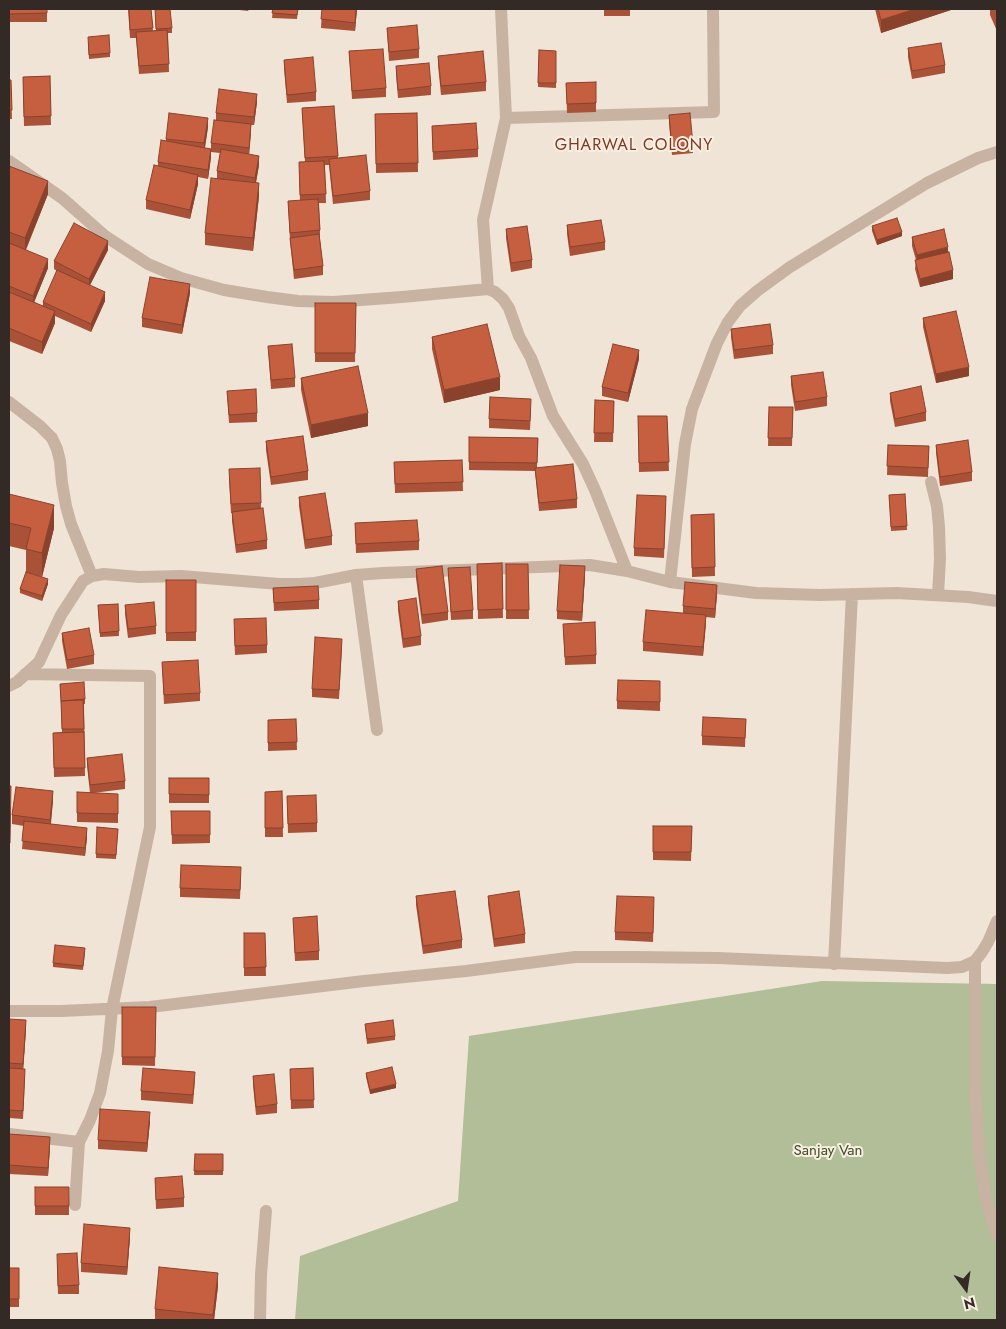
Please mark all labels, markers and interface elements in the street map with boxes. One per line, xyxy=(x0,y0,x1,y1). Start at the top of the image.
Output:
district label: GHARWAL COLONY xyxy=(553,136,715,156)
park label: Sanjay Van xyxy=(794,1142,862,1160)
north arrow xyxy=(941,1264,991,1314)
text: N xyxy=(962,1293,977,1315)

